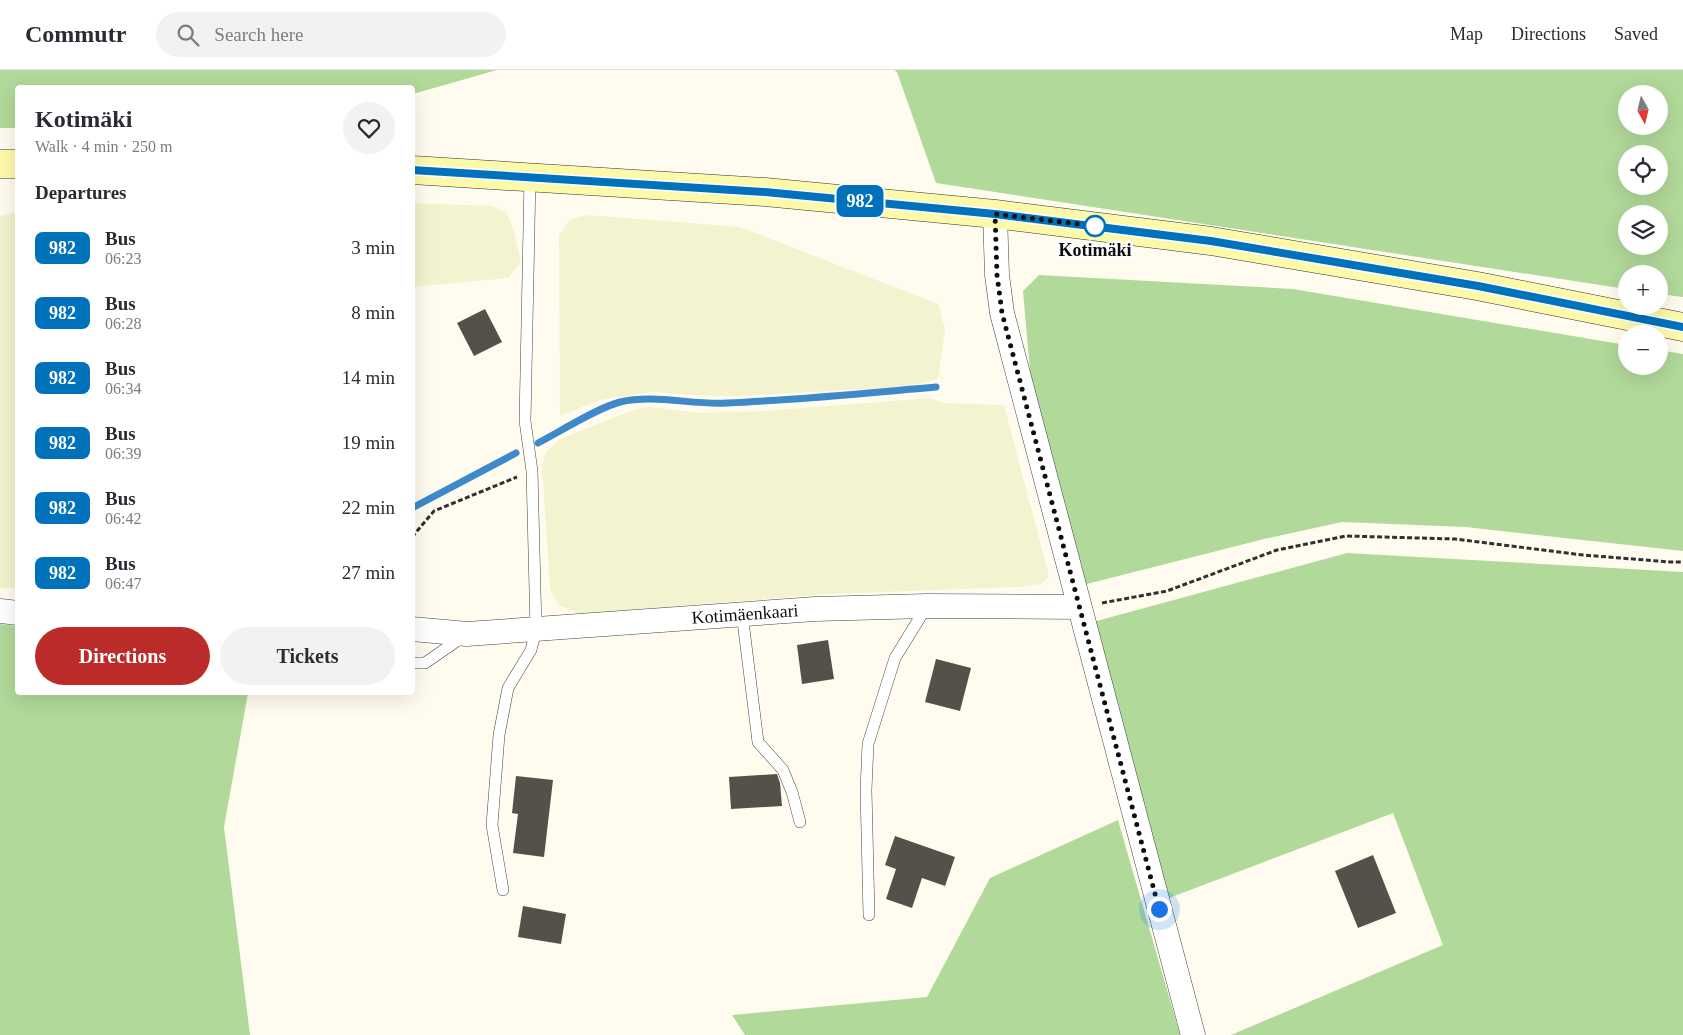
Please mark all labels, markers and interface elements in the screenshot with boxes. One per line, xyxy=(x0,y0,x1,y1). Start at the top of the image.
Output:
search box xyxy=(156,12,506,57)
text: Commutr xyxy=(25,21,126,47)
icon: search xyxy=(174,21,202,49)
text: Search here xyxy=(214,24,303,45)
text: Map xyxy=(1450,24,1483,44)
text: Directions xyxy=(1511,24,1586,44)
text: Saved xyxy=(1614,24,1658,44)
north arrow xyxy=(1618,85,1668,135)
map controls xyxy=(1618,85,1668,375)
button: heart xyxy=(343,102,395,154)
text: Kotimäki xyxy=(35,106,132,132)
text: Walk · 4 min · 250 m xyxy=(35,138,172,155)
button: locate xyxy=(1618,145,1668,195)
text: Departures xyxy=(35,182,126,203)
line badge: 982 xyxy=(831,185,889,217)
text: 982 xyxy=(847,191,874,211)
button: layers xyxy=(1618,205,1668,255)
marker: Kotimäki xyxy=(1084,215,1106,237)
text: Bus xyxy=(105,228,136,249)
text: 3 min xyxy=(351,237,395,258)
text: 982 xyxy=(49,238,76,258)
place label: Kotimäki xyxy=(1058,240,1132,260)
text: 06:23 xyxy=(105,250,141,267)
button: + xyxy=(1618,265,1668,315)
text: Bus xyxy=(105,293,136,314)
text: 8 min xyxy=(351,302,395,323)
text: 982 xyxy=(49,303,76,323)
text: 06:28 xyxy=(105,315,141,332)
button: − xyxy=(1618,325,1668,375)
text: Bus xyxy=(105,358,136,379)
text: 14 min xyxy=(342,367,395,388)
text: 982 xyxy=(49,368,76,388)
text: 06:34 xyxy=(105,380,141,397)
text: Bus xyxy=(105,423,136,444)
text: 19 min xyxy=(342,432,395,453)
text: 982 xyxy=(49,433,76,453)
text: 06:39 xyxy=(105,445,141,462)
text: Bus xyxy=(105,488,136,509)
text: 22 min xyxy=(342,497,395,518)
text: 982 xyxy=(49,498,76,518)
text: 06:42 xyxy=(105,510,141,527)
text: Bus xyxy=(105,553,136,574)
text: 27 min xyxy=(342,562,395,583)
text: 982 xyxy=(49,563,76,583)
text: 06:47 xyxy=(105,575,141,592)
street label: Kotimäenkaari xyxy=(691,600,799,628)
button: Directions xyxy=(35,627,210,685)
button: Tickets xyxy=(220,627,395,685)
your location xyxy=(1147,897,1172,922)

